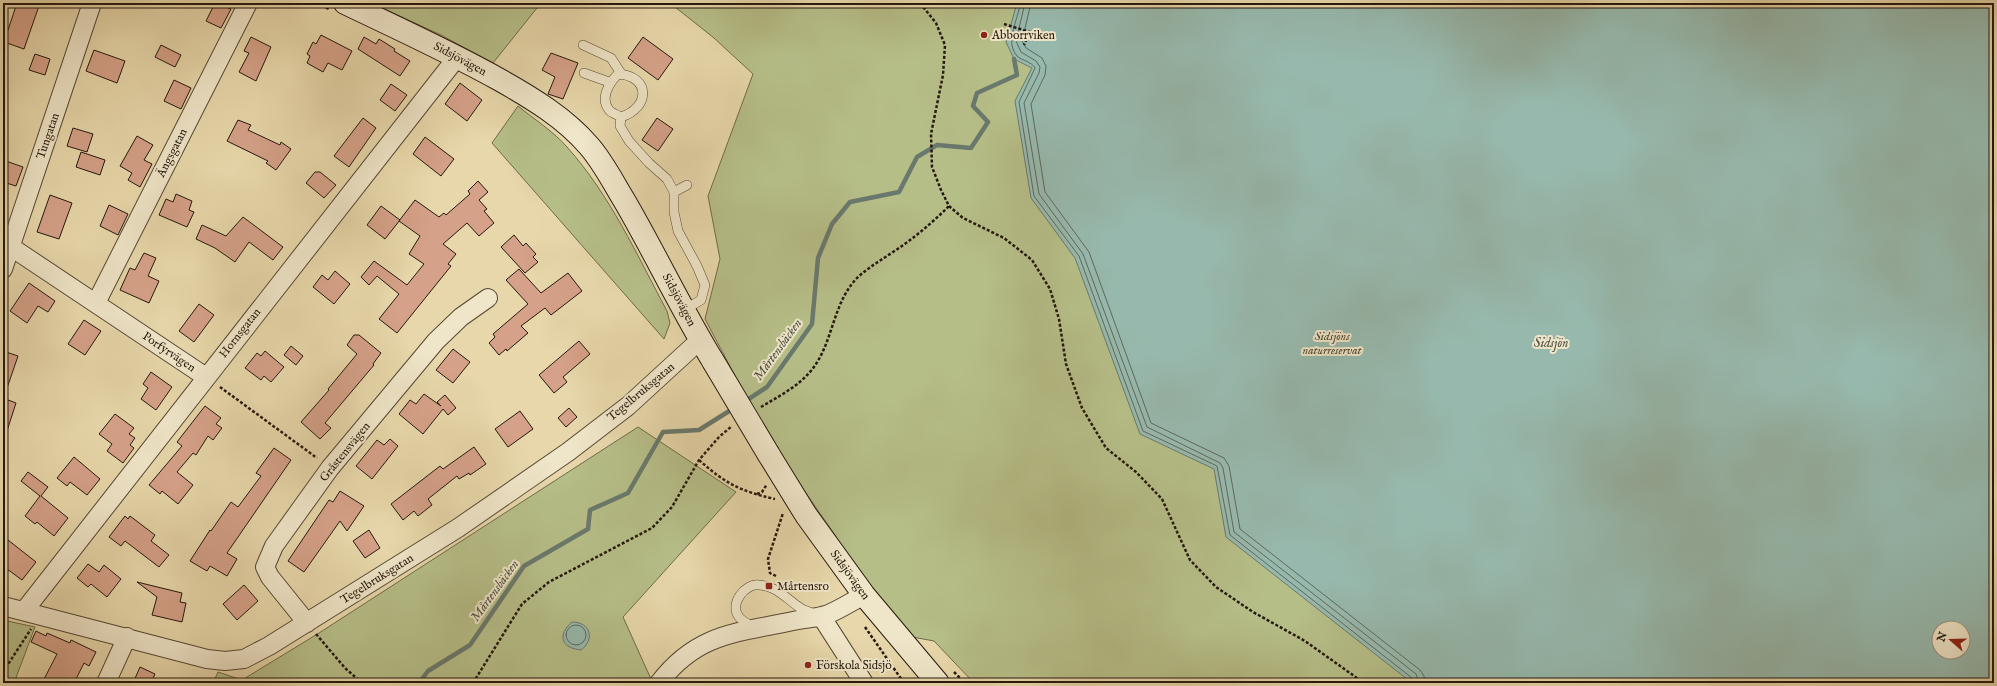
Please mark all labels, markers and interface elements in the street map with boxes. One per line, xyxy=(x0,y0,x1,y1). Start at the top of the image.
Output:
place label: Abborrviken xyxy=(991,28,1056,43)
marker: Abborrviken xyxy=(979,30,989,40)
street label: Sidsjövägen xyxy=(431,39,490,80)
street label: Tungatan xyxy=(33,110,63,161)
street label: Ängsgatan xyxy=(152,125,191,181)
street label: Sidsjövägen xyxy=(659,271,700,330)
street label: Hornsgatan xyxy=(216,305,264,361)
water label: Mårtensbäcken xyxy=(750,316,806,384)
street label: Porfyrvägen xyxy=(139,329,199,376)
park label: Sidsjöns naturreservat xyxy=(1303,329,1363,358)
water label: Sidsjön xyxy=(1534,335,1568,352)
street label: Tegelbruksgatan xyxy=(604,359,678,425)
street label: Gråstensvägen xyxy=(316,419,374,485)
street label: Sidsjövägen xyxy=(827,547,873,603)
street label: Tegelbruksgatan xyxy=(338,550,417,608)
water label: Mårtensbäcken xyxy=(467,557,523,625)
place label: Mårtensro xyxy=(777,579,830,594)
marker: Mårtensro xyxy=(764,581,774,591)
north arrow xyxy=(1931,620,1971,660)
text: N xyxy=(1934,630,1951,645)
place label: Förskola Sidsjö xyxy=(816,658,892,673)
marker: Förskola Sidsjö xyxy=(803,660,813,670)

